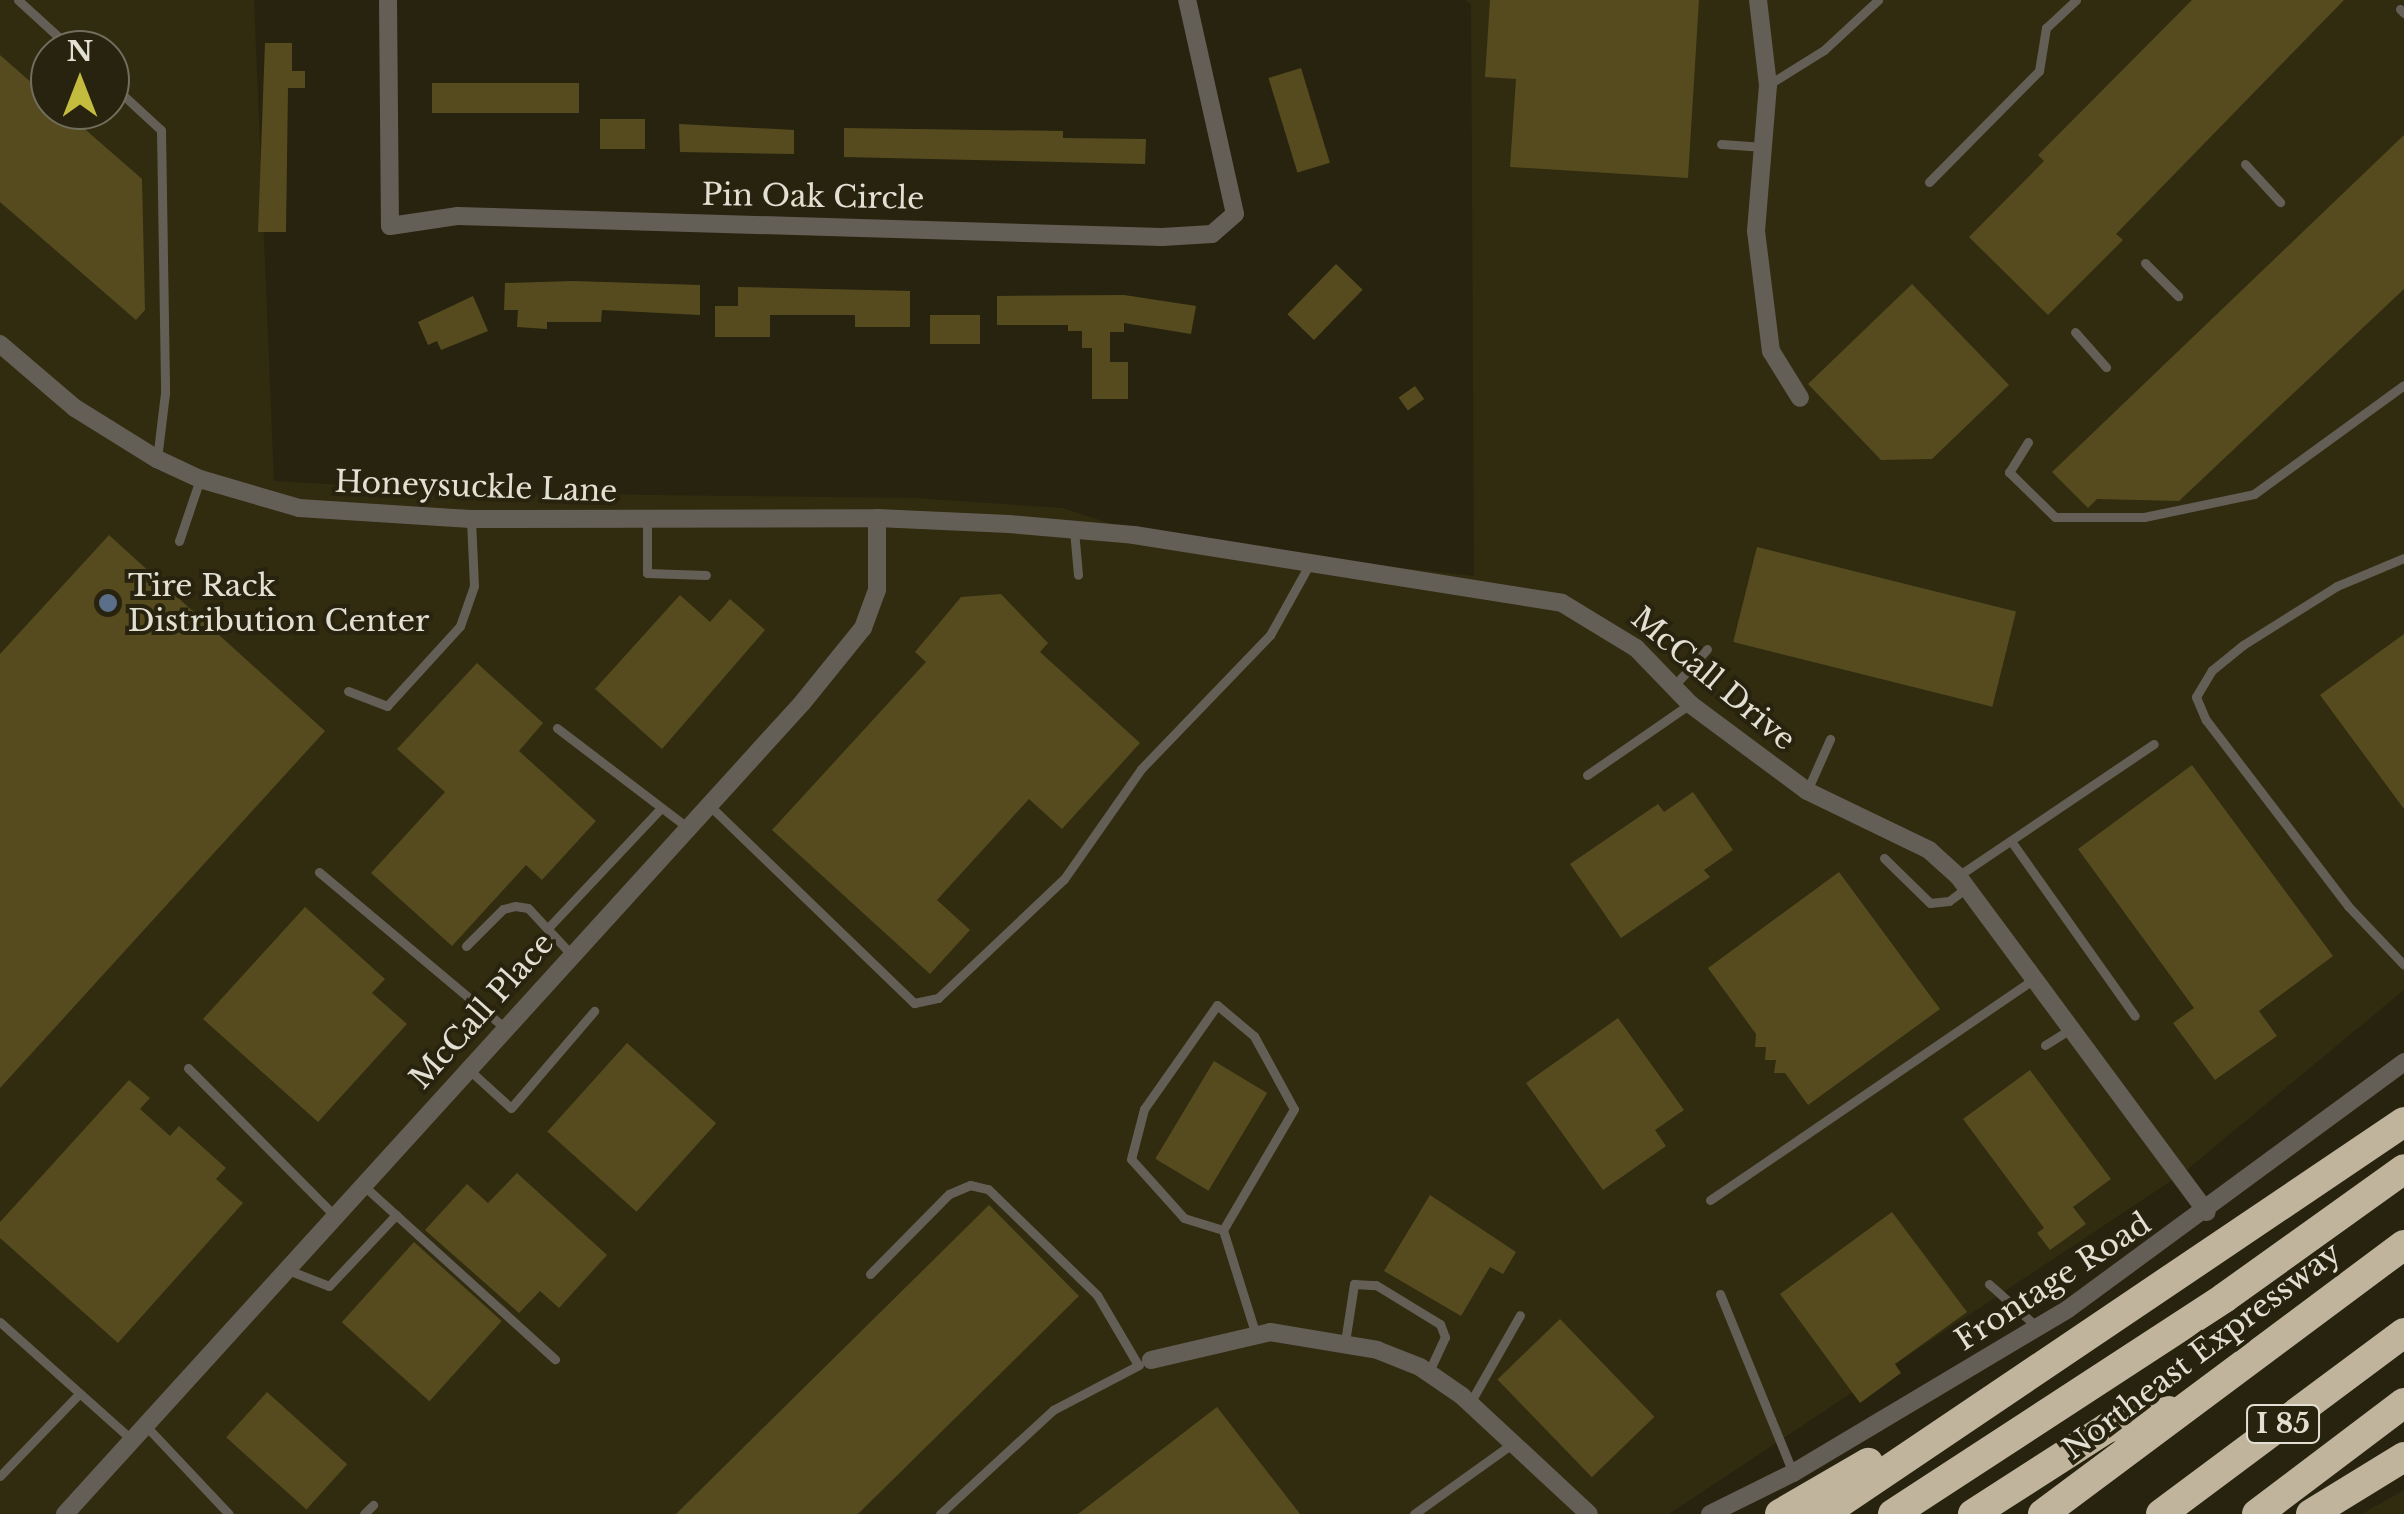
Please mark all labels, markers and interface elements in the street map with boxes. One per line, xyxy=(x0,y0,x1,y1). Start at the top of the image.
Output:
north arrow xyxy=(30,30,130,130)
text: N xyxy=(67,34,93,69)
street label: Pin Oak Circle xyxy=(701,177,925,217)
street label: Honeysuckle Lane xyxy=(334,464,618,510)
place label: Tire Rack Distribution Center xyxy=(128,568,429,638)
marker: Tire Rack Distribution Center xyxy=(97,592,119,614)
street label: McCall Drive xyxy=(1624,600,1802,758)
street label: McCall Place xyxy=(403,926,561,1096)
street label: Frontage Road xyxy=(1949,1205,2157,1359)
street label: Northeast Expressway xyxy=(2056,1235,2348,1467)
road number: I 85 xyxy=(2246,1401,2320,1447)

